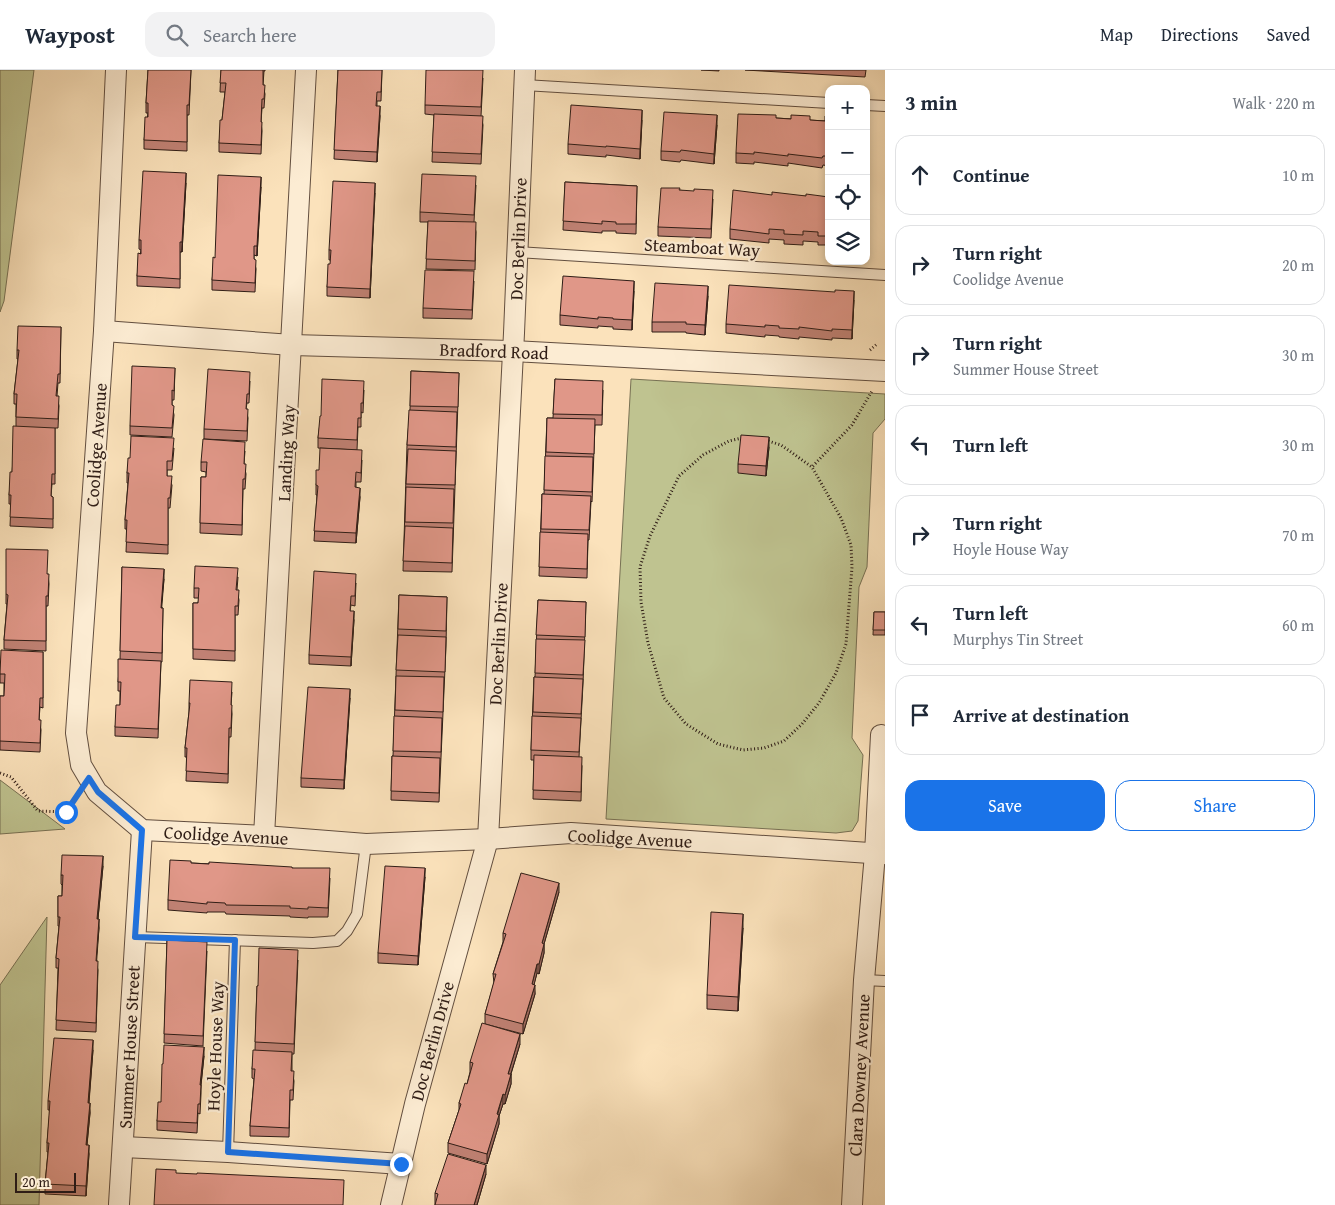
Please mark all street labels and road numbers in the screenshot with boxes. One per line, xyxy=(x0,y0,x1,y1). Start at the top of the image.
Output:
street label: Doc Berlin Drive xyxy=(502,177,534,301)
street label: Steamboat Way xyxy=(643,230,761,264)
street label: Bradford Road xyxy=(439,336,549,366)
street label: Coolidge Avenue xyxy=(78,382,114,508)
street label: Landing Way xyxy=(270,404,302,502)
street label: Doc Berlin Drive xyxy=(481,582,515,706)
street label: Coolidge Avenue xyxy=(163,818,289,852)
street label: Coolidge Avenue xyxy=(567,821,693,855)
street label: Summer House Street xyxy=(111,964,147,1129)
street label: Doc Berlin Drive xyxy=(403,978,461,1104)
street label: Hoyle House Way xyxy=(199,981,231,1111)
street label: Clara Downey Avenue xyxy=(841,993,877,1157)

